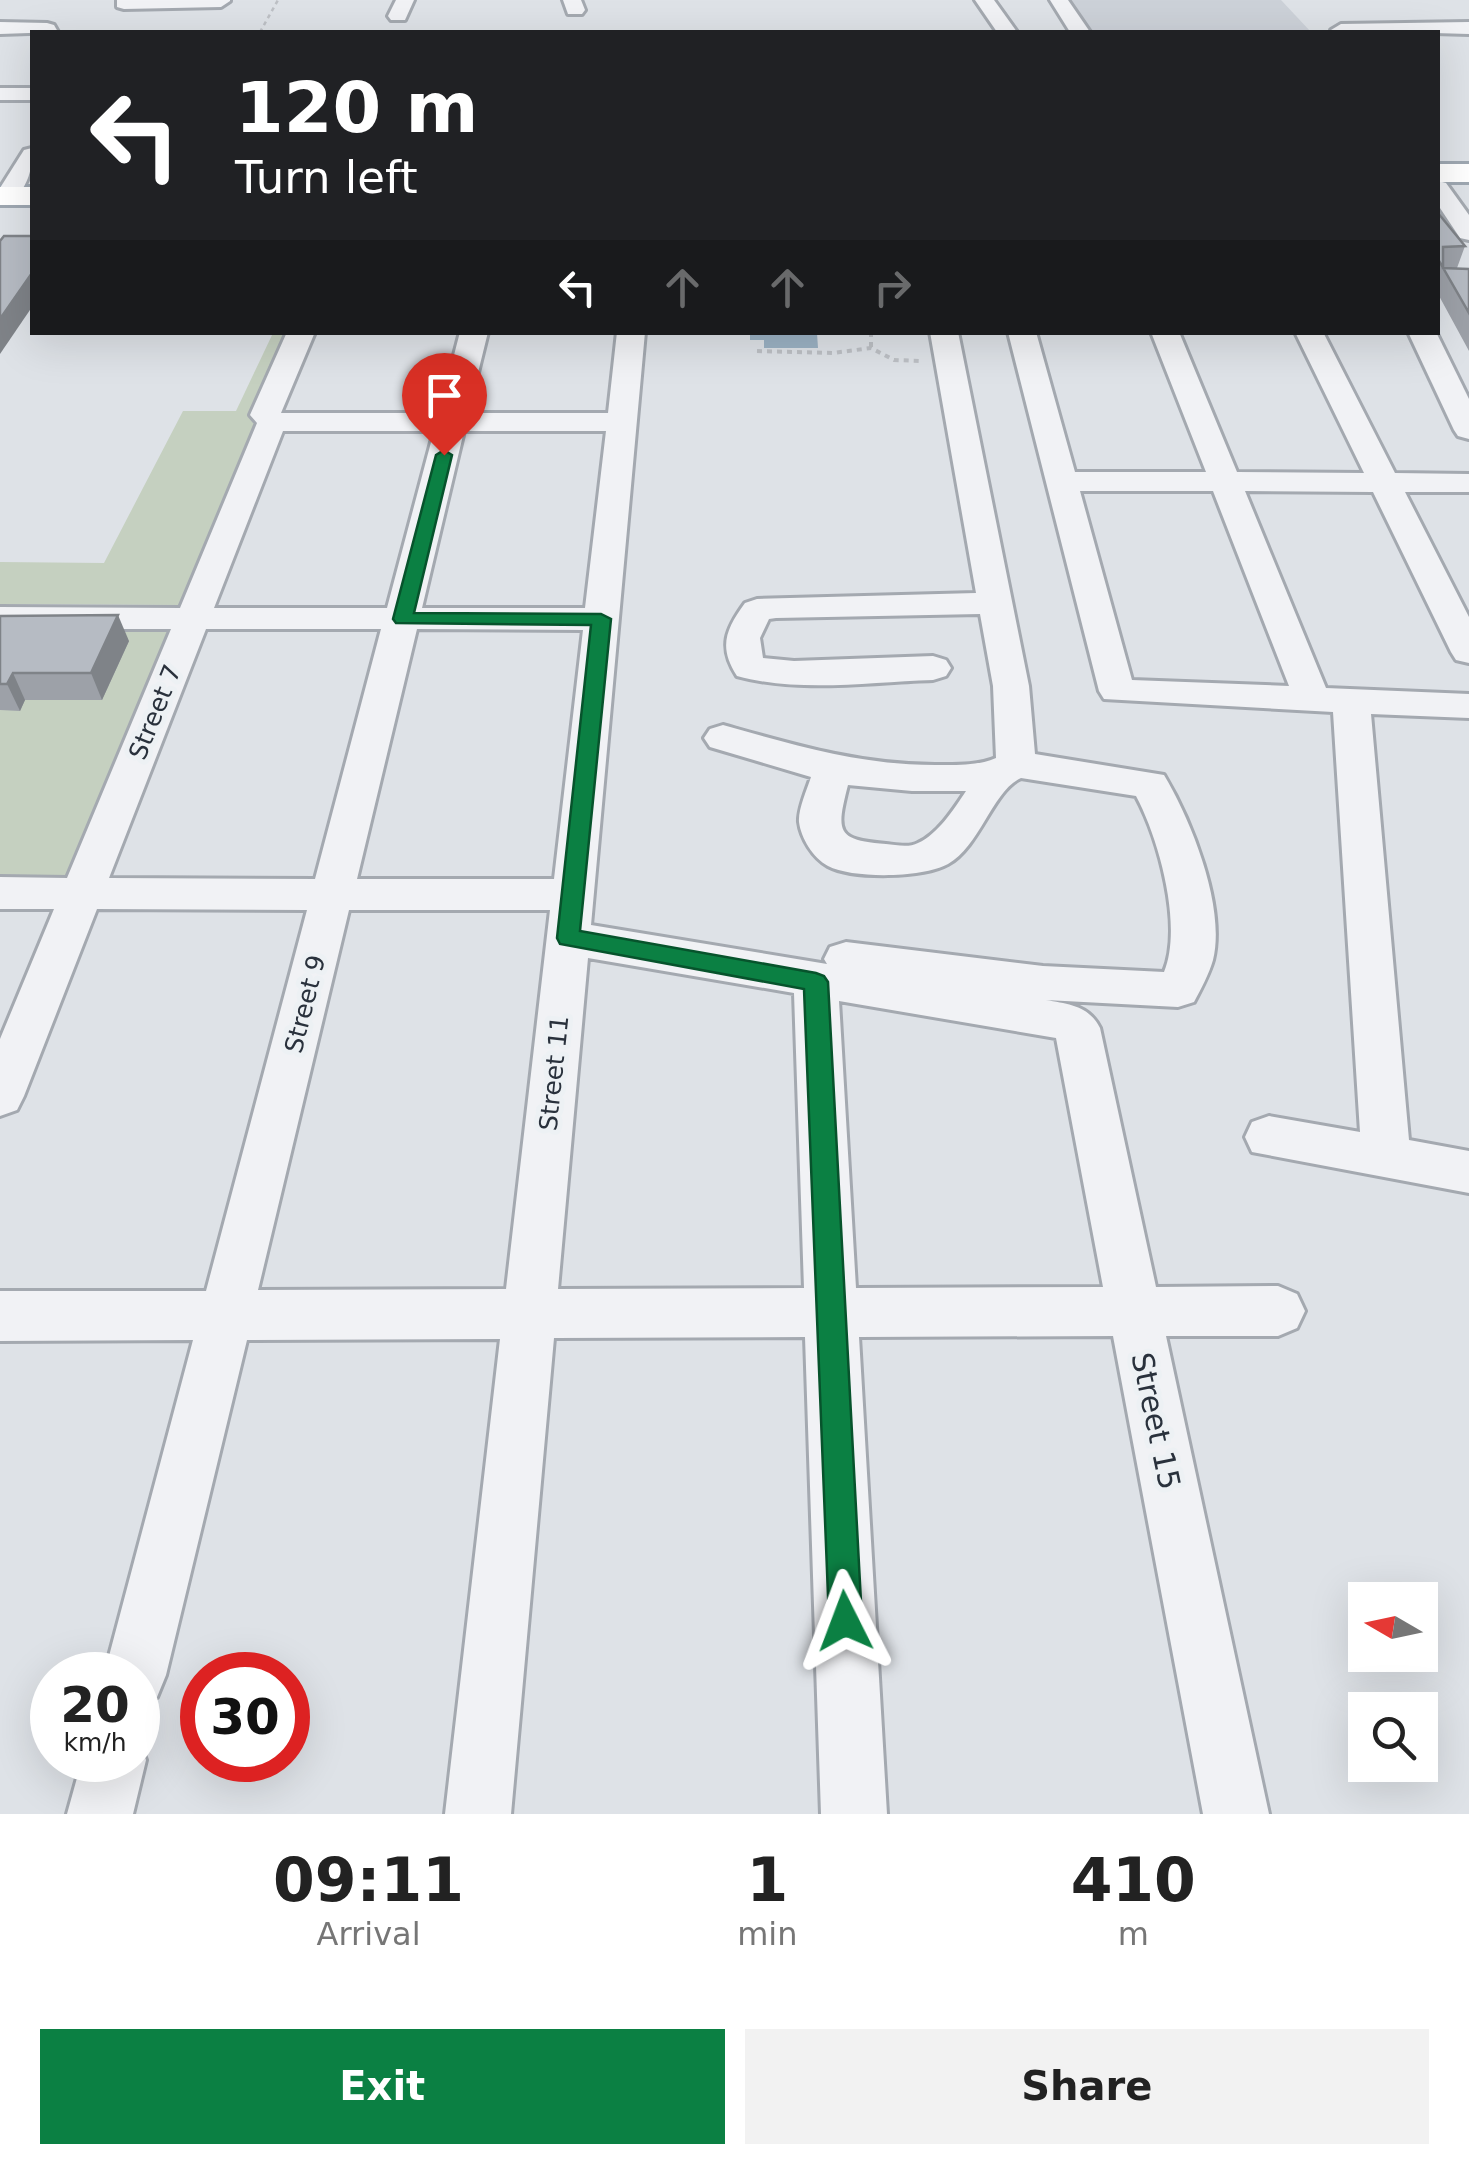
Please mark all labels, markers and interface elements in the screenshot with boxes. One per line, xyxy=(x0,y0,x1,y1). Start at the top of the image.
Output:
text: 120 m xyxy=(235,67,478,149)
icon: left xyxy=(70,70,200,200)
text: Turn left xyxy=(235,151,418,204)
icon: left xyxy=(550,260,605,315)
icon: ahead xyxy=(655,260,710,315)
icon: ahead xyxy=(760,260,815,315)
icon: right xyxy=(865,260,920,315)
pin xyxy=(402,353,487,456)
icon: arrive xyxy=(417,368,472,423)
street label: Street 7 xyxy=(123,660,187,764)
street label: Street 9 xyxy=(279,952,331,1056)
street label: Street 11 xyxy=(534,1014,574,1132)
street label: Street 15 xyxy=(1124,1349,1188,1493)
position arrow xyxy=(793,1569,897,1673)
north arrow xyxy=(1348,1582,1438,1672)
map controls xyxy=(1348,1582,1438,1782)
speed limit sign: 30 xyxy=(180,1652,310,1782)
text: 20 xyxy=(60,1676,130,1734)
button: search xyxy=(1348,1692,1438,1782)
text: km/h xyxy=(63,1728,127,1757)
text: 09:11 xyxy=(273,1845,464,1915)
text: 1 xyxy=(746,1845,788,1915)
text: 410 xyxy=(1071,1845,1196,1915)
text: Arrival xyxy=(317,1915,421,1953)
text: min xyxy=(737,1915,798,1953)
text: m xyxy=(1118,1915,1149,1953)
button: Exit xyxy=(40,2029,725,2144)
button: Share xyxy=(745,2029,1429,2144)

